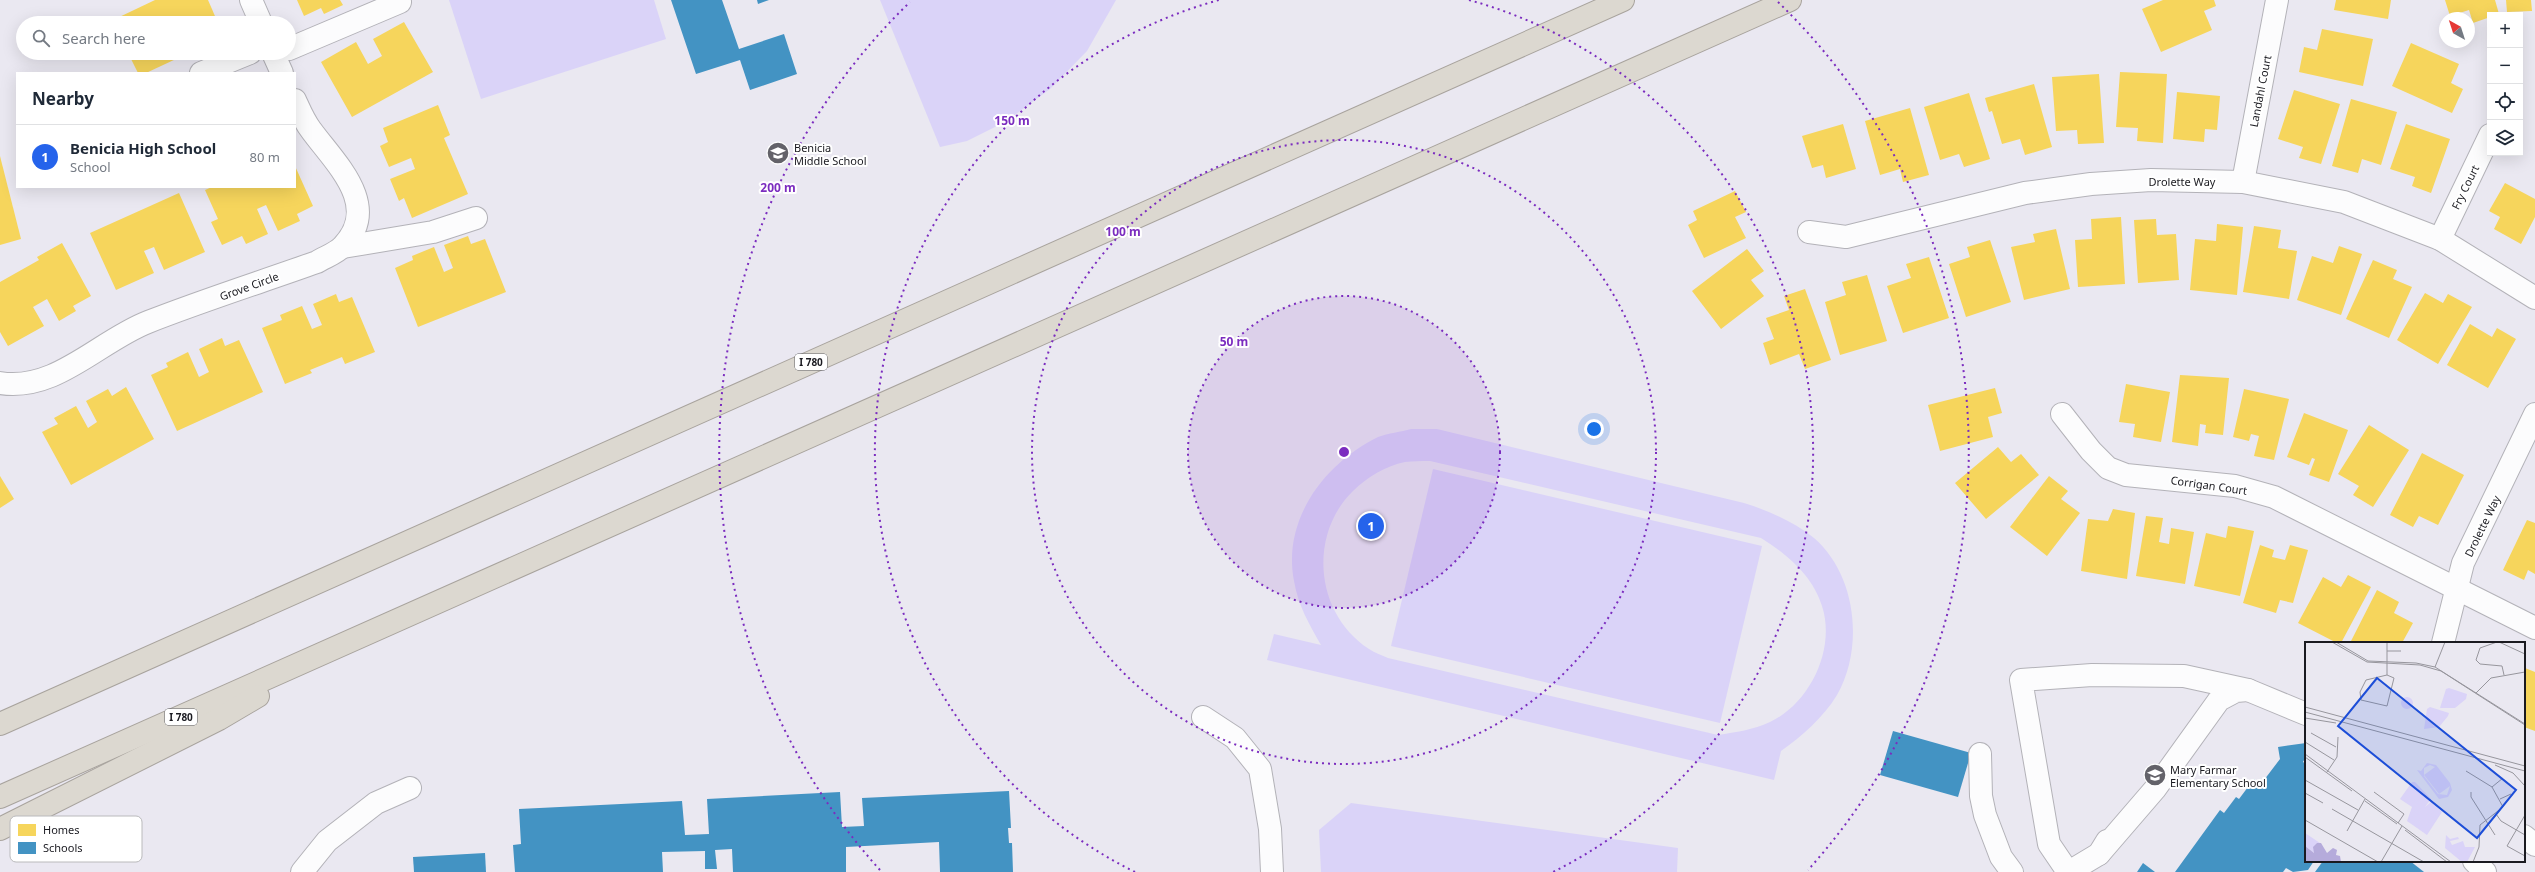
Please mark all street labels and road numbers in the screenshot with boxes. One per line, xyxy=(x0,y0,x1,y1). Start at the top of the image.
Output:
street label: Landahl Court xyxy=(2246,54,2274,128)
street label: Fry Court xyxy=(2448,162,2482,212)
street label: Drolette Way xyxy=(2149,174,2216,189)
street label: Grove Circle xyxy=(217,268,281,304)
road number: I 780 xyxy=(795,354,827,370)
street label: Corrigan Court xyxy=(2170,472,2248,498)
street label: Drolette Way xyxy=(2461,492,2504,559)
road number: I 780 xyxy=(165,709,197,725)

